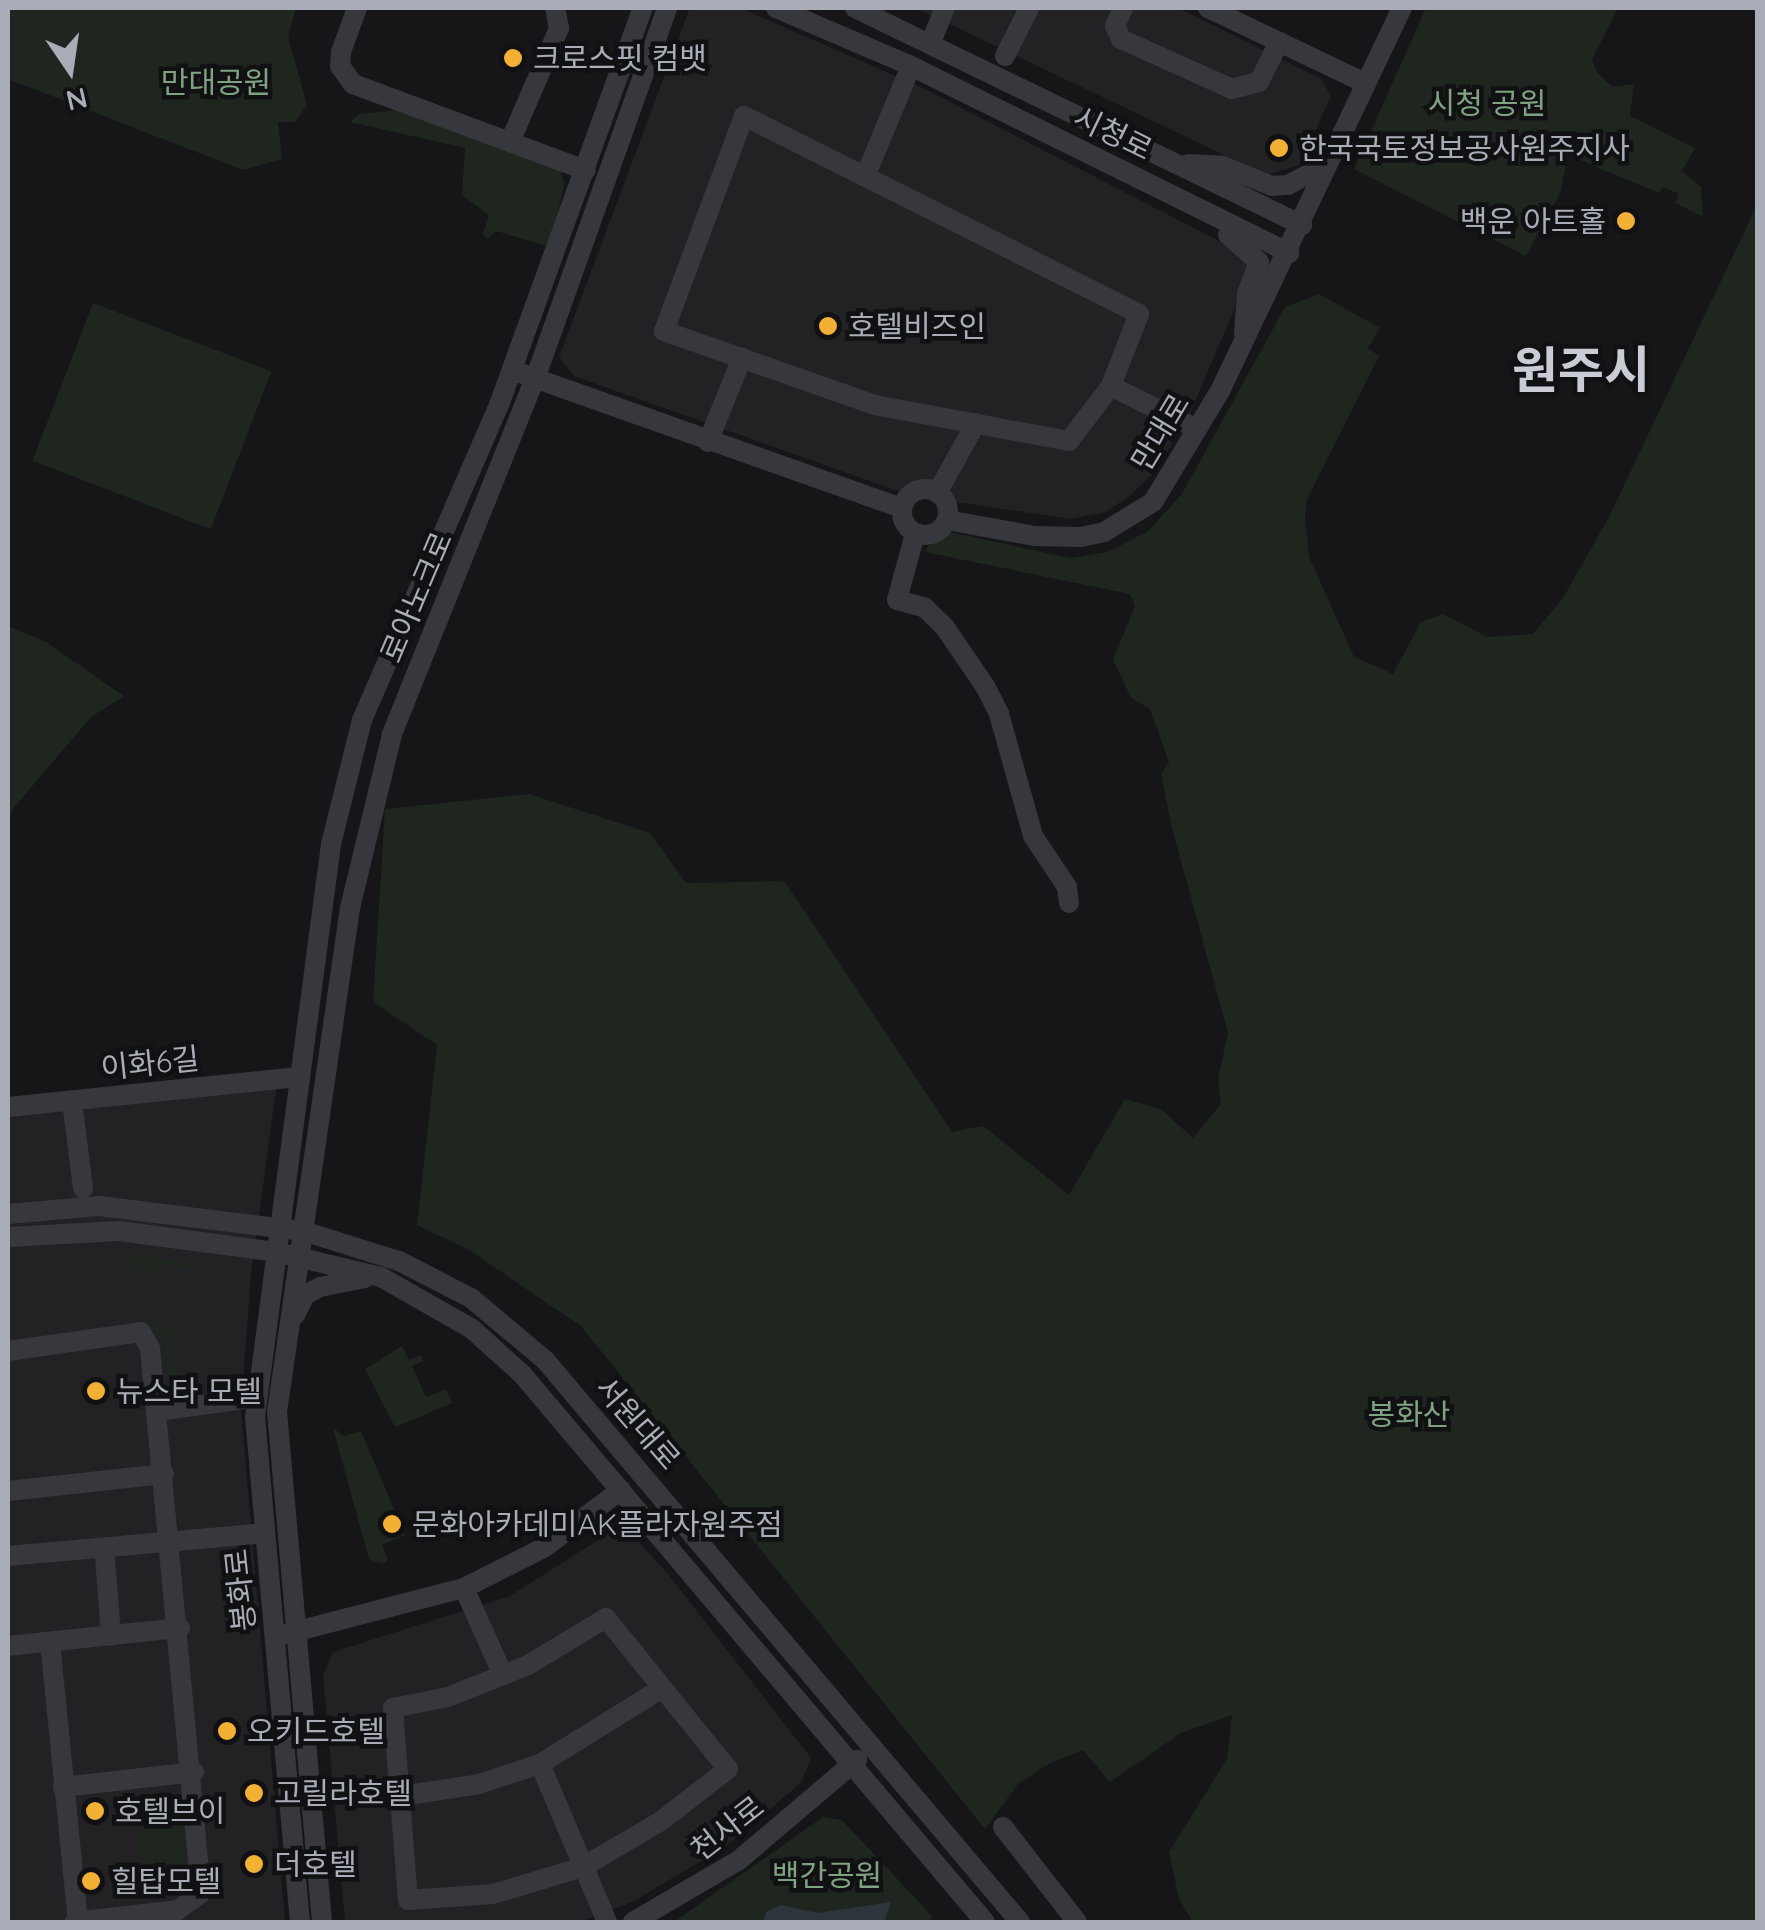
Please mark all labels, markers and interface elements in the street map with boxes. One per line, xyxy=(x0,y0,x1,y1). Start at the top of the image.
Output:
north arrow xyxy=(20,20,120,120)
place label: 크로스핏 컴뱃 xyxy=(533,40,707,76)
marker: 크로스핏 컴뱃 xyxy=(502,47,524,69)
park label: 만대공원 xyxy=(161,64,271,100)
text: N xyxy=(63,80,91,119)
park label: 시청 공원 xyxy=(1428,85,1546,121)
street label: 시청로 xyxy=(1068,99,1158,167)
place label: 한국국토정보공사원주지사 xyxy=(1299,130,1630,166)
marker: 한국국토정보공사원주지사 xyxy=(1268,137,1290,159)
place label: 백운 아트홀 xyxy=(1460,203,1606,239)
marker: 백운 아트홀 xyxy=(1615,210,1637,232)
place label: 호텔비즈인 xyxy=(848,308,986,344)
marker: 호텔비즈인 xyxy=(817,315,839,337)
district label: 원주시 xyxy=(1512,340,1650,400)
street label: 만대로 xyxy=(1123,387,1197,477)
street label: 로아노크로 xyxy=(372,526,460,668)
street label: 이화6길 xyxy=(99,1040,201,1086)
street label: 서원대로 xyxy=(588,1370,688,1476)
place label: 뉴스타 모텔 xyxy=(116,1373,262,1409)
marker: 뉴스타 모텔 xyxy=(85,1380,107,1402)
park label: 봉화산 xyxy=(1368,1396,1450,1432)
place label: 문화아카데미AK플라자원주점 xyxy=(412,1506,783,1542)
marker: 문화아카데미AK플라자원주점 xyxy=(381,1513,403,1535)
street label: 봉화로 xyxy=(218,1547,262,1633)
place label: 오키드호텔 xyxy=(247,1713,385,1749)
marker: 오키드호텔 xyxy=(216,1720,238,1742)
place label: 고릴라호텔 xyxy=(274,1775,412,1811)
marker: 고릴라호텔 xyxy=(243,1782,265,1804)
street label: 천사로 xyxy=(683,1788,771,1868)
place label: 호텔브이 xyxy=(115,1793,225,1829)
marker: 호텔브이 xyxy=(84,1800,106,1822)
place label: 더호텔 xyxy=(274,1846,357,1882)
marker: 더호텔 xyxy=(243,1853,265,1875)
park label: 백간공원 xyxy=(772,1857,882,1893)
place label: 힐탑모텔 xyxy=(111,1863,221,1899)
marker: 힐탑모텔 xyxy=(80,1870,102,1892)

